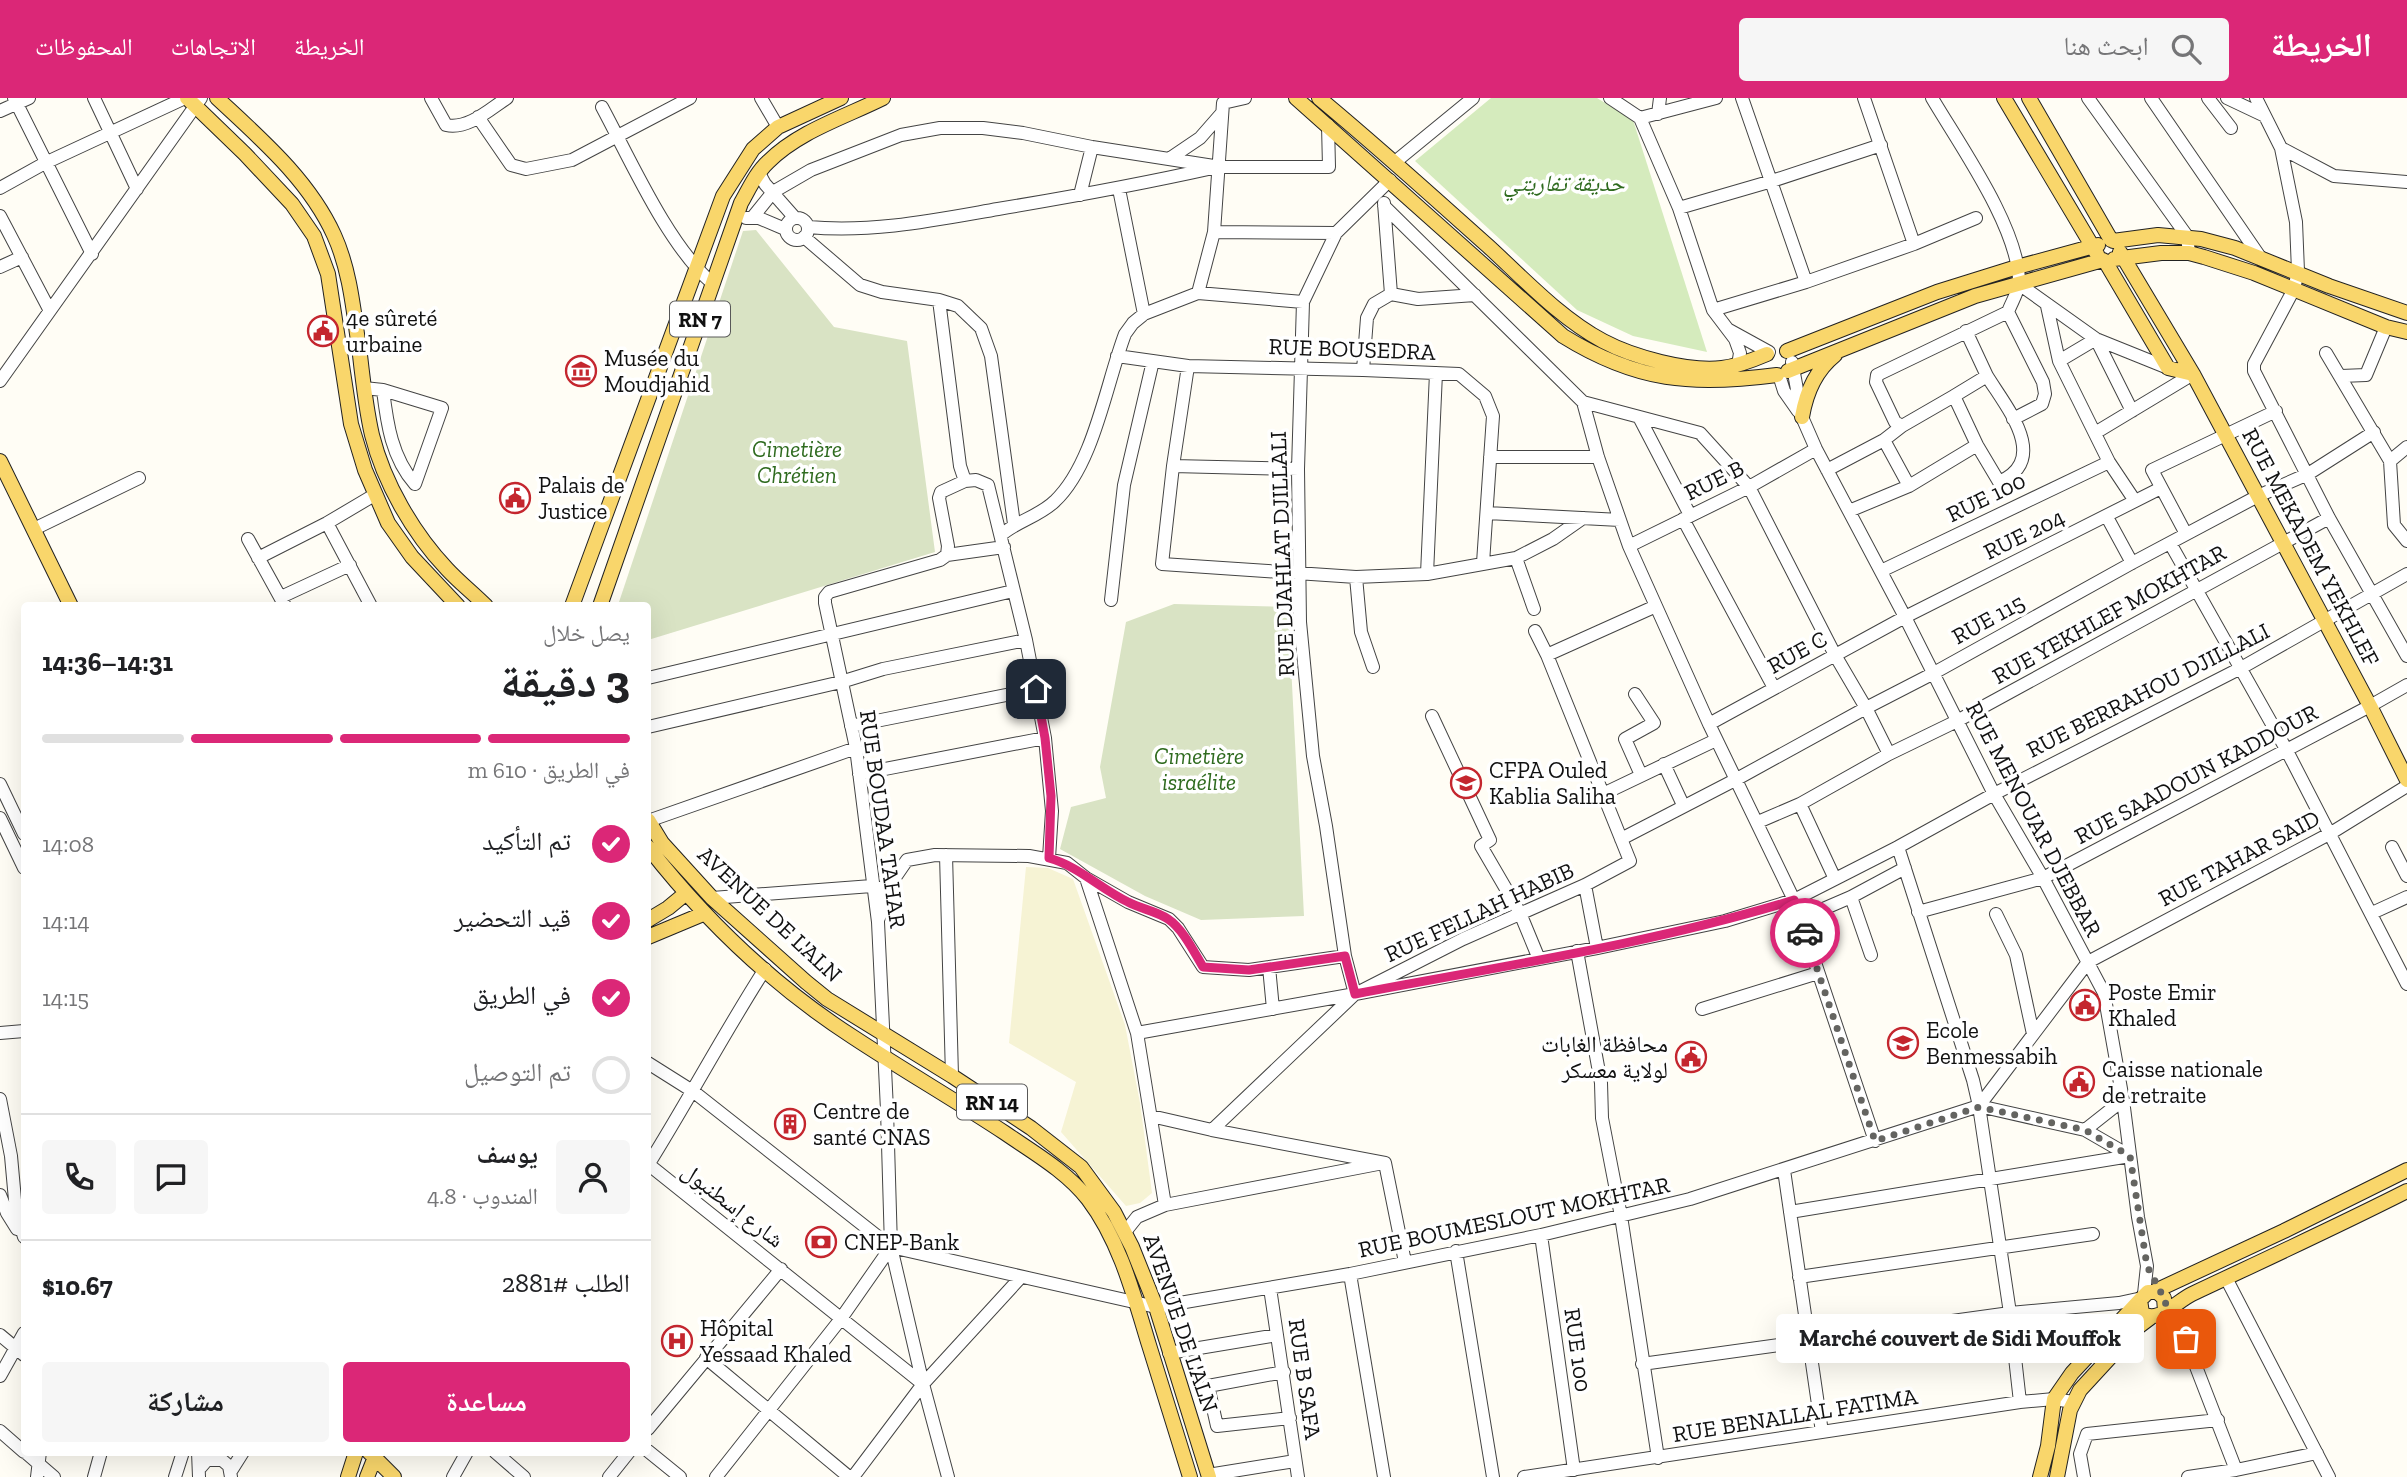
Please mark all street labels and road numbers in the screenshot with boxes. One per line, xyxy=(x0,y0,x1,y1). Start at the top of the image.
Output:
road number: RN 7 xyxy=(670,302,730,336)
street label: RUE BOUSEDRA xyxy=(1268,332,1437,366)
street label: RUE MEKADEM YEKHLEF xyxy=(2236,423,2386,671)
street label: RUE DJAHLAT DJILLALI xyxy=(1264,431,1300,677)
street label: RUE B xyxy=(1680,454,1748,506)
street label: RUE 100 xyxy=(1942,466,2030,528)
street label: RUE 204 xyxy=(1979,502,2069,566)
street label: RUE YEKHLEF MOKHTAR xyxy=(1987,538,2231,690)
street label: RUE 115 xyxy=(1947,588,2029,650)
street label: RUE BERRAHOU DJILLALI xyxy=(2022,616,2274,764)
street label: RUE C xyxy=(1762,624,1832,680)
street label: RUE MENOUAR DJEBBAR xyxy=(1960,697,2108,941)
street label: RUE SAADOUN KADDOUR xyxy=(2070,698,2322,850)
street label: RUE BOUDAA TAHAR xyxy=(854,708,912,930)
street label: RUE TAHAR SAID xyxy=(2154,804,2324,912)
street label: AVENUE DE L'ALN xyxy=(692,840,848,988)
street label: RUE FELLAH HABIB xyxy=(1380,856,1578,968)
road number: RN 14 xyxy=(957,1084,1027,1119)
street label: شارع إسطنبول xyxy=(676,1156,790,1254)
street label: RUE BOUMESLOUT MOKHTAR xyxy=(1356,1170,1672,1264)
street label: AVENUE DE L'ALN xyxy=(1137,1230,1225,1416)
street label: RUE 100 xyxy=(1558,1306,1598,1394)
street label: RUE B SAFA xyxy=(1283,1317,1327,1442)
street label: RUE BENALLAL FATIMA xyxy=(1671,1382,1920,1448)

